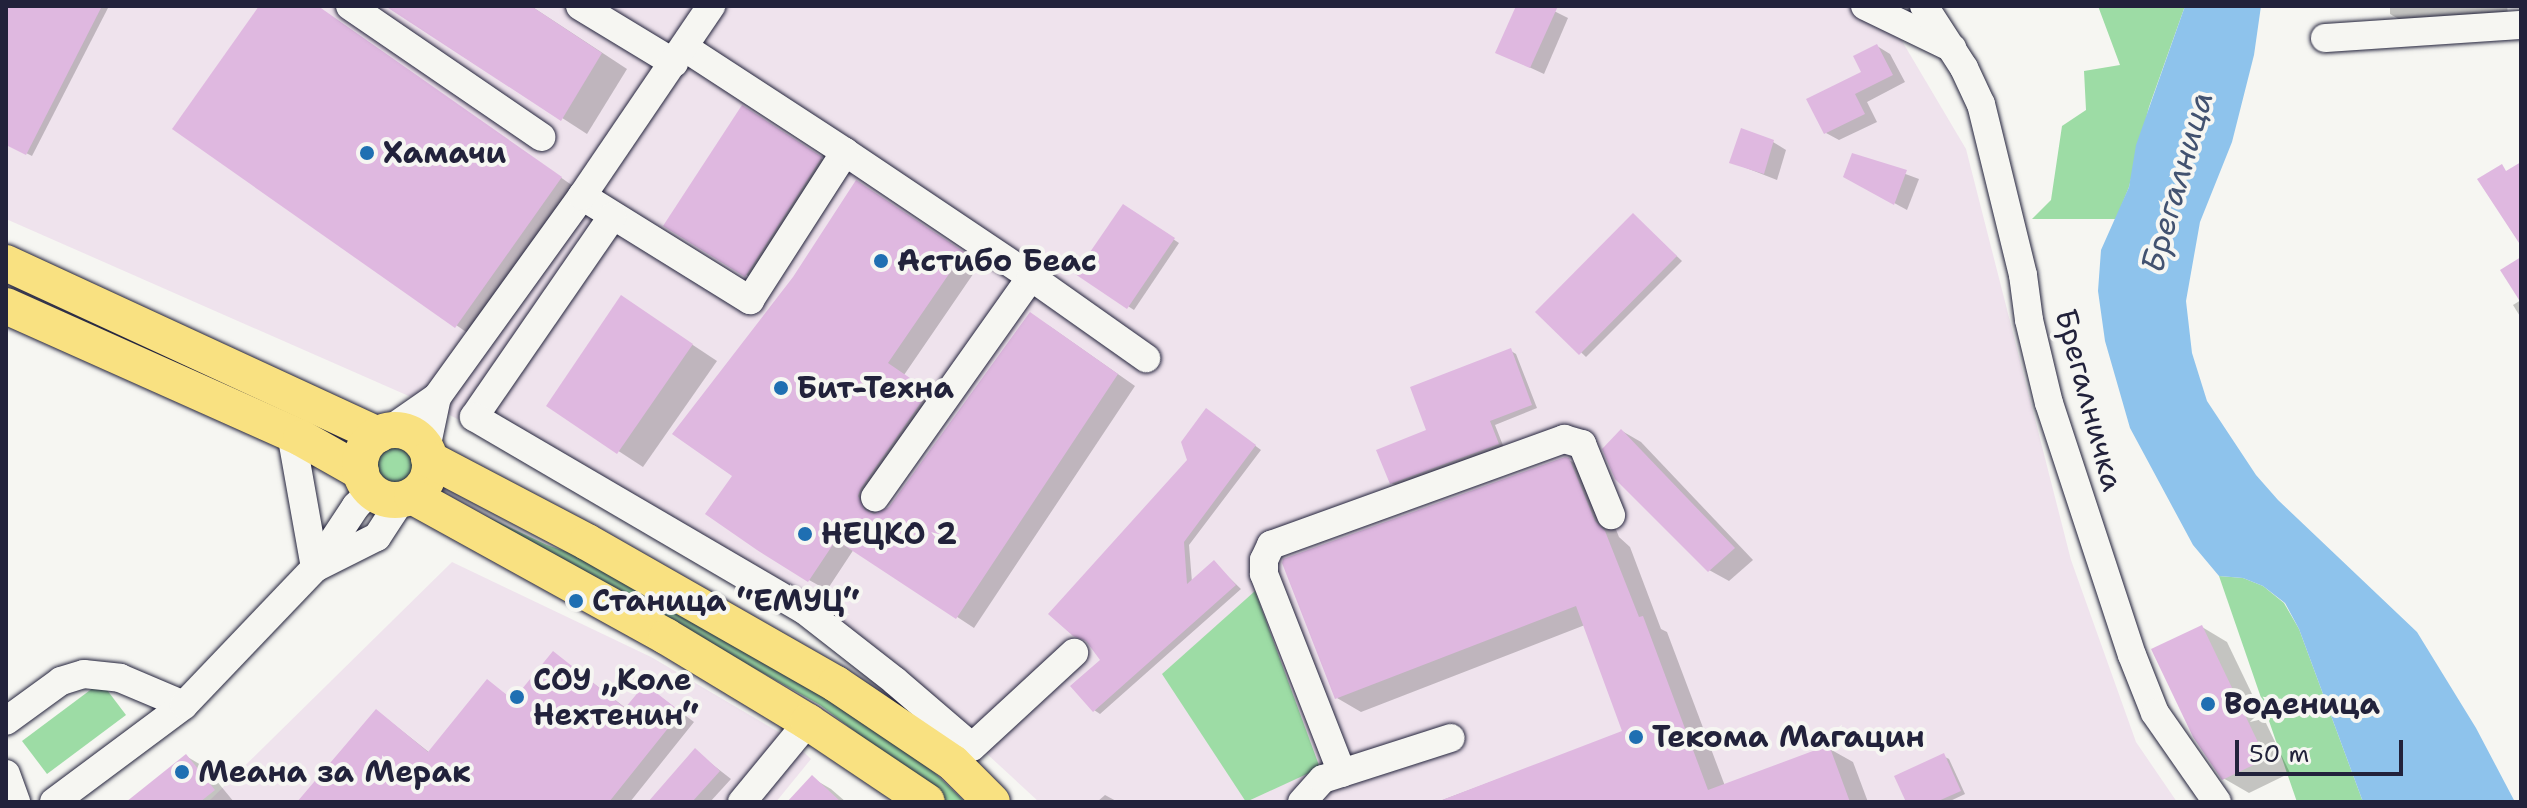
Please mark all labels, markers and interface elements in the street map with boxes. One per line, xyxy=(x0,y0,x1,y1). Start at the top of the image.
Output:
water label: Брегалница xyxy=(2133,87,2221,277)
place label: Хамачи xyxy=(383,135,506,171)
marker: Хамачи xyxy=(358,144,376,162)
place label: Астибо Беас xyxy=(897,243,1097,279)
marker: Астибо Беас xyxy=(872,252,890,270)
street label: Брегалничка xyxy=(2047,305,2131,495)
place label: Бит-Техна xyxy=(797,370,954,406)
marker: Бит-Техна xyxy=(772,379,790,397)
place label: НЕЦКО 2 xyxy=(821,516,957,552)
marker: НЕЦКО 2 xyxy=(796,525,814,543)
place label: Станица “ЕМУЦ“ xyxy=(592,583,859,619)
marker: Станица “ЕМУЦ“ xyxy=(567,592,585,610)
place label: СОУ „Коле Нехтенин“ xyxy=(533,662,699,732)
place label: Воденица xyxy=(2224,686,2380,722)
marker: СОУ „Коле Нехтенин“ xyxy=(508,688,526,706)
marker: Воденица xyxy=(2199,695,2217,713)
place label: Текома Магацин xyxy=(1652,719,1925,755)
scale bar xyxy=(2239,724,2407,774)
marker: Текома Магацин xyxy=(1627,728,1645,746)
text: 50 m xyxy=(2249,738,2309,770)
place label: Меана за Мерак xyxy=(198,754,471,790)
marker: Меана за Мерак xyxy=(173,763,191,781)

